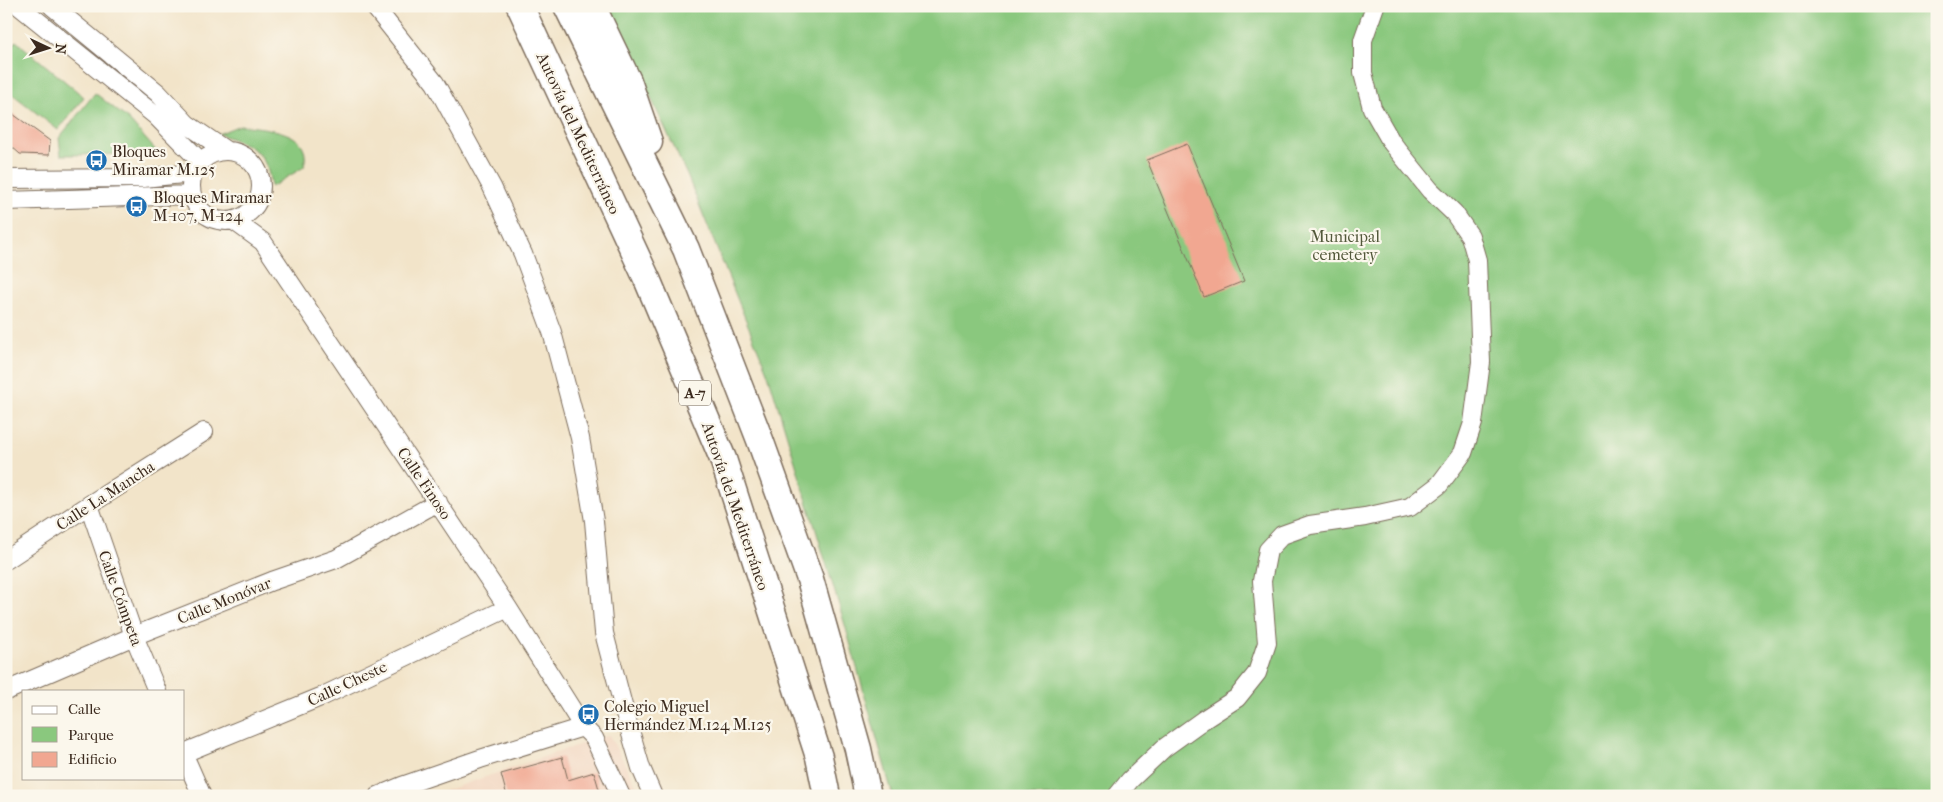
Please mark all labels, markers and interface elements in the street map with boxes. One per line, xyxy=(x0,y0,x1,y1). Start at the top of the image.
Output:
north arrow xyxy=(22,22,72,72)
text: N xyxy=(52,43,69,55)
street label: Autovía del Mediterráneo xyxy=(532,48,624,217)
place label: Bloques Miramar M.125 xyxy=(112,142,215,179)
bus stop icon: Bloques Miramar M.125 xyxy=(84,148,108,172)
place label: Bloques Miramar M-107, M-124 xyxy=(153,188,272,225)
bus stop icon: Bloques Miramar M-107, M-124 xyxy=(125,194,149,218)
park label: Municipal cemetery xyxy=(1310,227,1380,264)
road number: A-7 xyxy=(679,380,711,406)
street label: Autovía del Mediterráneo xyxy=(698,419,773,593)
street label: Calle Finoso xyxy=(394,444,456,523)
street label: Calle La Mancha xyxy=(53,456,158,534)
street label: Calle Cómpeta xyxy=(94,548,147,649)
street label: Calle Monóvar xyxy=(174,573,274,628)
street label: Calle Cheste xyxy=(305,657,390,710)
legend xyxy=(22,690,185,780)
place label: Colegio Miguel Hermández M.124 M.125 xyxy=(604,697,771,734)
text: Calle xyxy=(68,700,101,718)
bus stop icon: Colegio Miguel Hermández M.124 M.125 xyxy=(576,703,600,727)
text: Parque xyxy=(68,726,114,744)
text: Edificio xyxy=(68,750,117,768)

